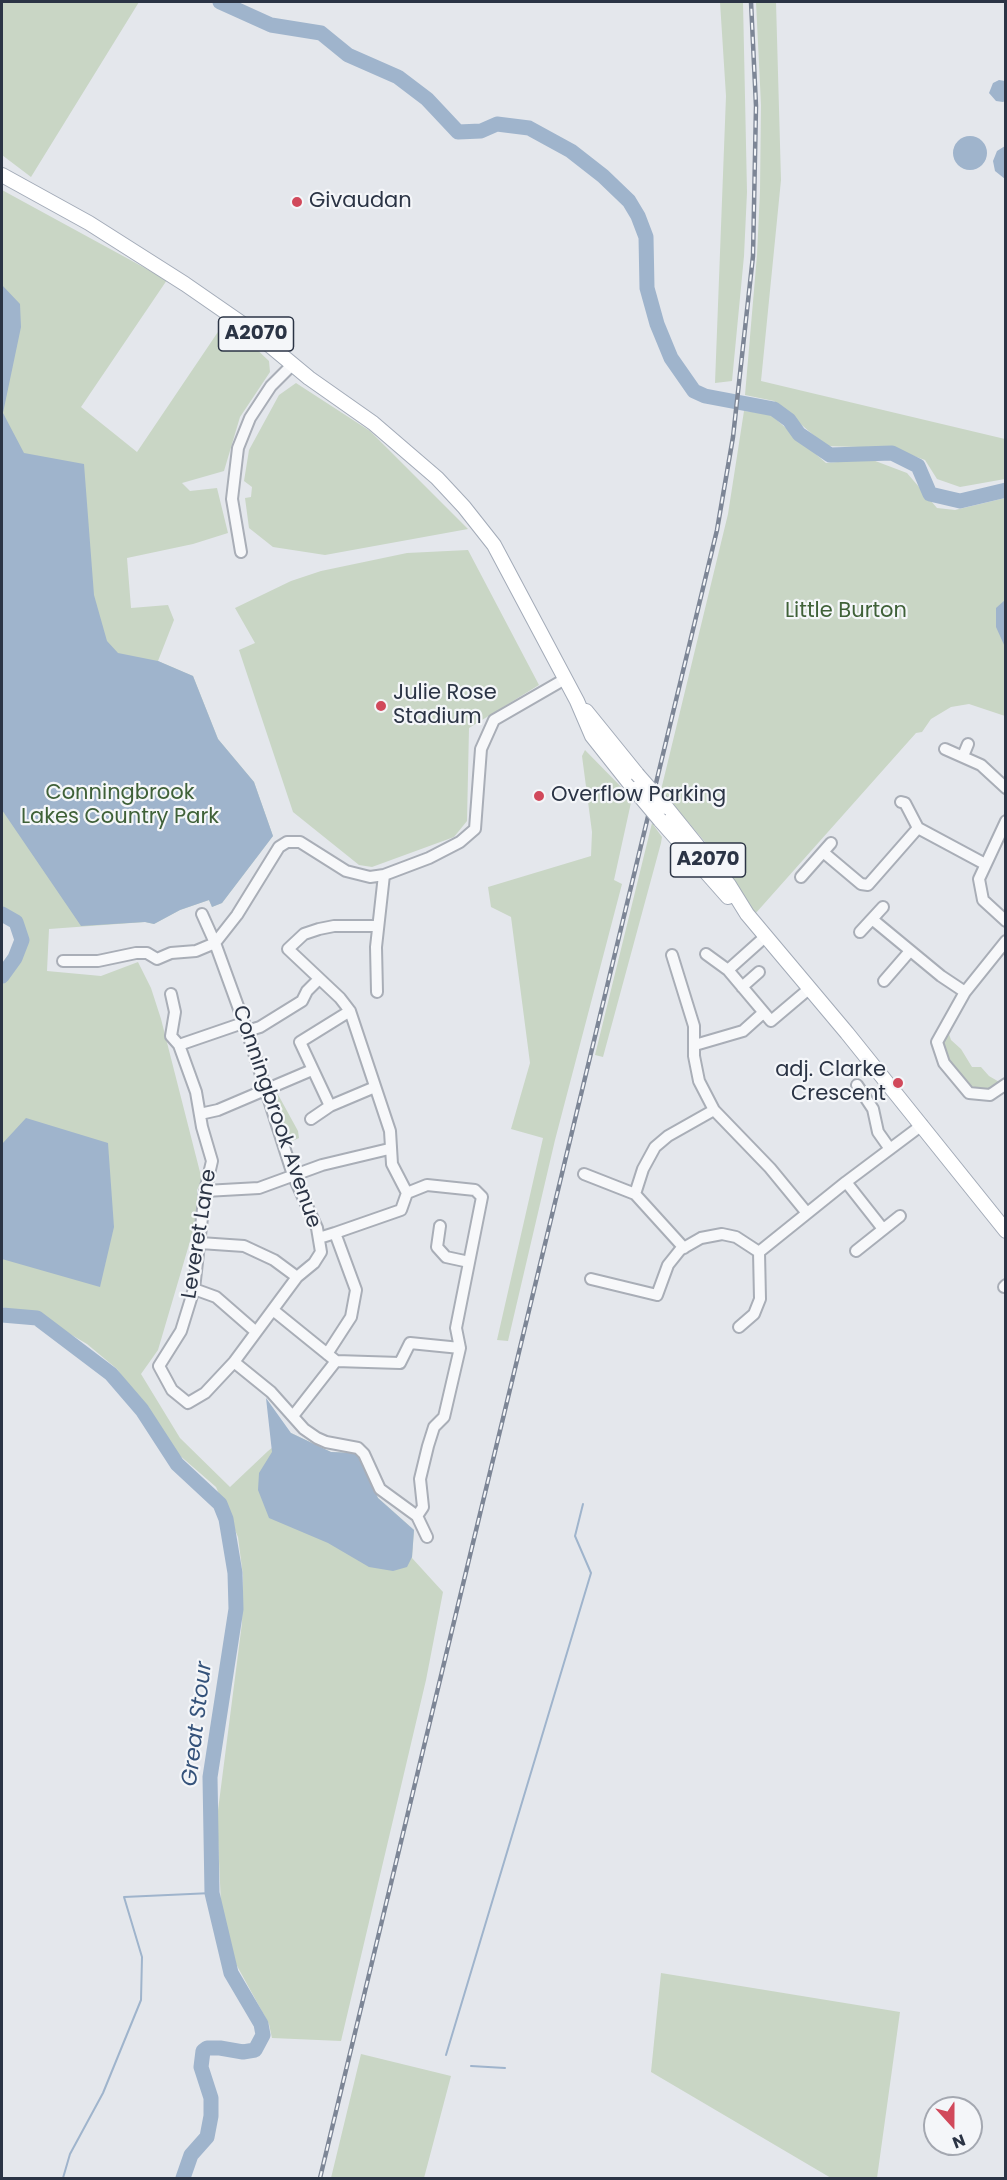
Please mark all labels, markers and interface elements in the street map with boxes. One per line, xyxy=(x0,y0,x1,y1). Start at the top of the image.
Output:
place label: Givaudan xyxy=(309,189,412,215)
marker: Givaudan xyxy=(290,195,304,209)
road number: A2070 xyxy=(218,317,294,351)
park label: Little Burton xyxy=(785,599,907,625)
place label: Julie Rose Stadium xyxy=(393,681,497,731)
marker: Julie Rose Stadium xyxy=(374,699,388,713)
park label: Conningbrook Lakes Country Park xyxy=(21,781,219,831)
place label: Overflow Parking xyxy=(551,783,726,809)
marker: Overflow Parking xyxy=(532,789,546,803)
road number: A2070 xyxy=(670,843,746,877)
street label: Conningbrook Avenue xyxy=(226,1002,326,1232)
place label: adj. Clarke Crescent xyxy=(775,1058,886,1108)
marker: adj. Clarke Crescent xyxy=(891,1076,905,1090)
street label: Leveret Lane xyxy=(177,1167,223,1301)
water label: Great Stour xyxy=(177,1660,219,1788)
north arrow xyxy=(923,2096,983,2156)
text: N xyxy=(949,2129,969,2154)

